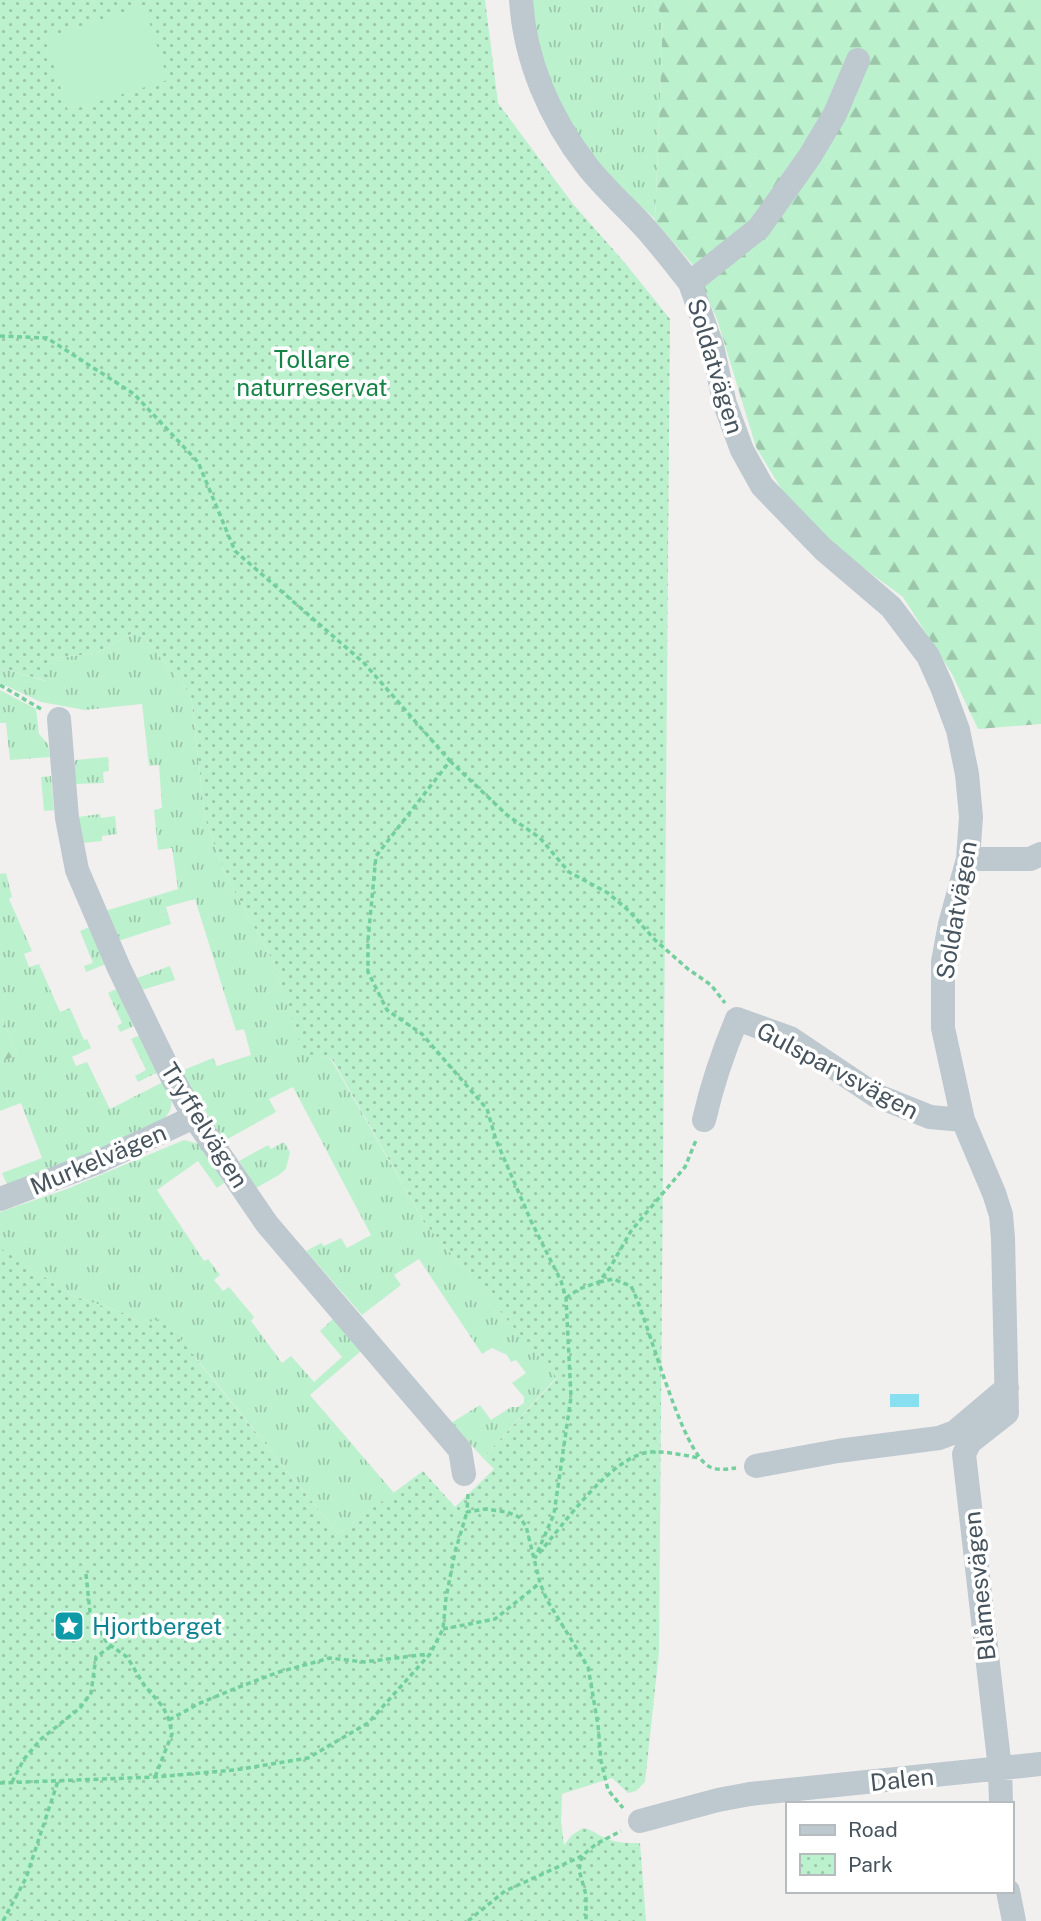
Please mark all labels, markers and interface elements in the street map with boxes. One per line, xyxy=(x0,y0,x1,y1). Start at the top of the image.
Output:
street label: Soldatvägen xyxy=(682,295,750,437)
park label: Tollare naturreservat xyxy=(236,345,388,401)
street label: Soldatvägen xyxy=(930,839,982,981)
street label: Gulsparvsvägen xyxy=(752,1016,924,1124)
street label: Tryffelvägen xyxy=(156,1057,254,1193)
street label: Murkelvägen xyxy=(26,1118,170,1200)
street label: Blåmesvägen xyxy=(957,1510,1001,1662)
place icon: Hjortberget xyxy=(52,1609,86,1643)
place label: Hjortberget xyxy=(92,1612,222,1640)
street label: Dalen xyxy=(869,1762,935,1796)
legend xyxy=(786,1802,1013,1893)
text: Road xyxy=(848,1817,898,1842)
text: Park xyxy=(848,1852,893,1877)

